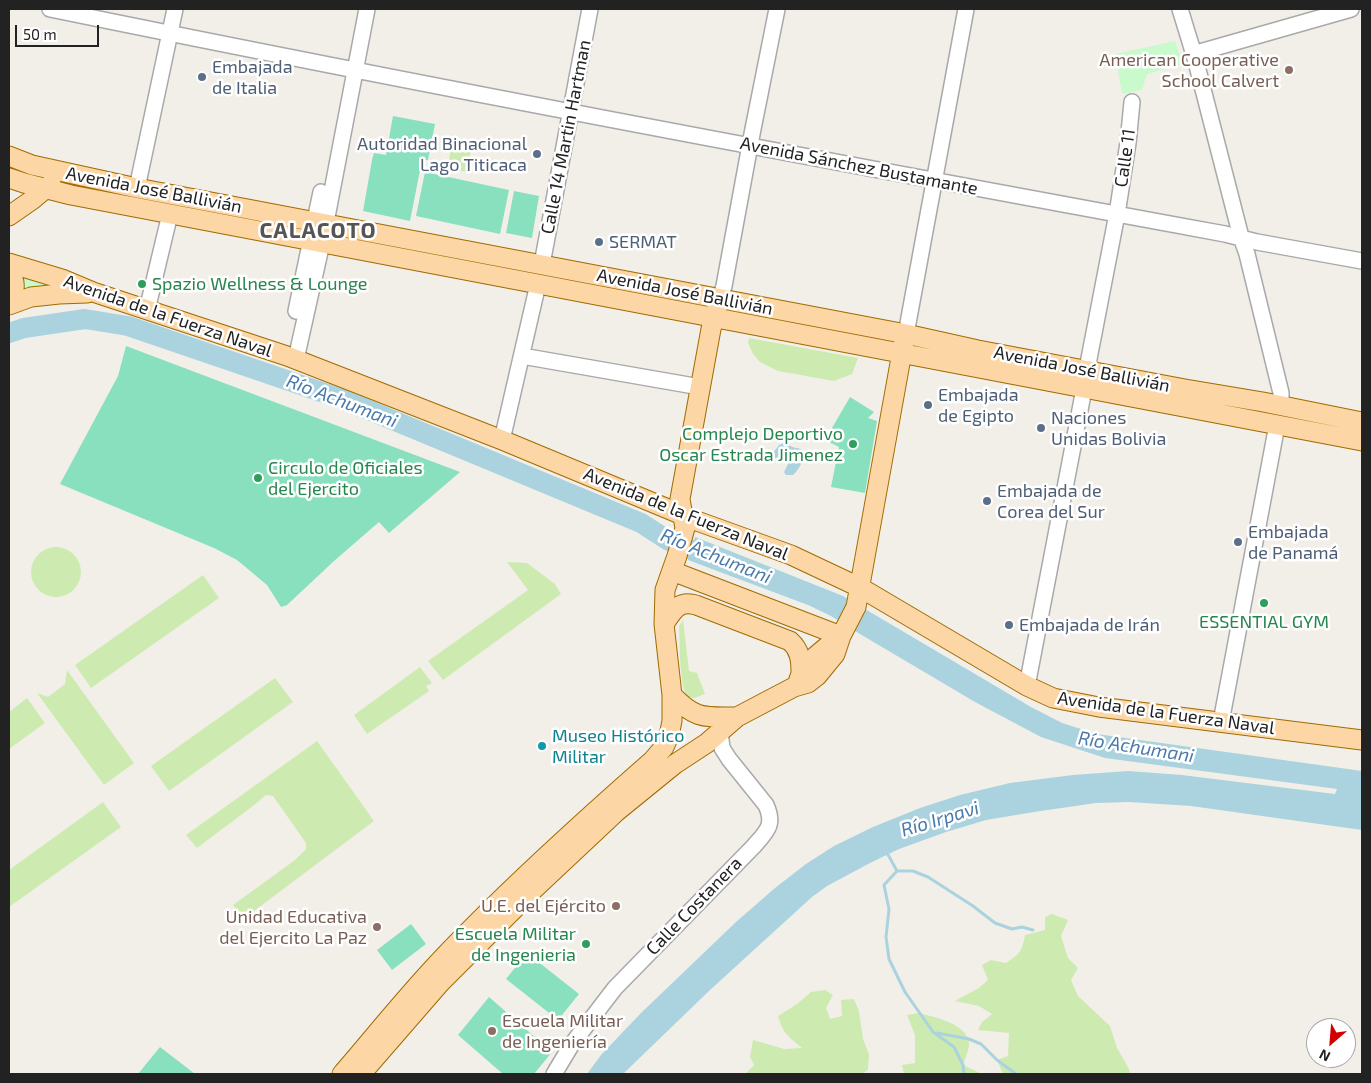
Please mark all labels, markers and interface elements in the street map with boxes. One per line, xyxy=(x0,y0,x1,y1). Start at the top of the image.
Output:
scale bar xyxy=(18,15,101,47)
text: 50 m xyxy=(23,25,57,43)
street label: Calle 14 Martin Hartman xyxy=(537,38,595,236)
place label: American Cooperative School Calvert xyxy=(1099,49,1279,92)
place label: Embajada de Italia xyxy=(212,56,293,98)
marker: American Cooperative School Calvert xyxy=(1283,64,1295,76)
marker: Embajada de Italia xyxy=(196,71,208,83)
street label: Calle 11 xyxy=(1110,127,1140,189)
street label: Avenida Sánchez Bustamante xyxy=(738,132,980,200)
place label: Autoridad Binacional Lago Titicaca xyxy=(357,133,527,176)
marker: Autoridad Binacional Lago Titicaca xyxy=(531,148,543,160)
street label: Avenida José Ballivián xyxy=(64,162,244,218)
district label: CALACOTO xyxy=(258,218,378,244)
place label: SERMAT xyxy=(609,231,677,253)
marker: SERMAT xyxy=(593,236,605,248)
street label: Avenida José Ballivián xyxy=(595,264,775,320)
street label: Avenida de la Fuerza Naval xyxy=(61,270,275,362)
place label: Spazio Wellness & Lounge xyxy=(152,273,368,295)
marker: Spazio Wellness & Lounge xyxy=(136,278,148,290)
street label: Avenida José Ballivián xyxy=(992,341,1172,397)
water label: Río Achumani xyxy=(283,369,401,433)
place label: Embajada de Egipto xyxy=(938,384,1019,426)
marker: Embajada de Egipto xyxy=(922,399,934,411)
place label: Naciones Unidas Bolivia xyxy=(1051,407,1166,449)
marker: Naciones Unidas Bolivia xyxy=(1035,422,1047,434)
place label: Complejo Deportivo Oscar Estrada Jimenez xyxy=(659,423,843,466)
marker: Complejo Deportivo Oscar Estrada Jimenez xyxy=(847,438,859,450)
place label: Circulo de Oficiales del Ejercito xyxy=(268,457,423,499)
street label: Avenida de la Fuerza Naval xyxy=(580,463,792,565)
marker: Circulo de Oficiales del Ejercito xyxy=(252,472,264,484)
place label: Embajada de Corea del Sur xyxy=(997,480,1105,522)
marker: Embajada de Corea del Sur xyxy=(981,495,993,507)
place label: Embajada de Panamá xyxy=(1248,521,1338,564)
water label: Río Achumani xyxy=(657,523,775,589)
marker: Embajada de Panamá xyxy=(1232,536,1244,548)
marker: ESSENTIAL GYM xyxy=(1258,597,1270,609)
place label: ESSENTIAL GYM xyxy=(1199,611,1329,633)
place label: Embajada de Irán xyxy=(1019,614,1160,636)
marker: Embajada de Irán xyxy=(1003,619,1015,631)
street label: Avenida de la Fuerza Naval xyxy=(1056,687,1276,739)
place label: Museo Histórico Militar xyxy=(552,725,684,768)
water label: Río Achumani xyxy=(1076,727,1196,767)
marker: Museo Histórico Militar xyxy=(536,740,548,752)
water label: Río Irpavi xyxy=(898,796,982,842)
street label: Calle Costanera xyxy=(642,852,746,960)
place label: U.E. del Ejército xyxy=(481,895,606,917)
marker: U.E. del Ejército xyxy=(610,900,622,912)
place label: Unidad Educativa del Ejercito La Paz xyxy=(219,906,367,949)
marker: Unidad Educativa del Ejercito La Paz xyxy=(371,921,383,933)
place label: Escuela Militar de Ingenieria xyxy=(455,923,576,966)
marker: Escuela Militar de Ingenieria xyxy=(580,938,592,950)
place label: Escuela Militar de Ingeniería xyxy=(502,1010,623,1052)
north arrow xyxy=(1306,1018,1356,1068)
marker: Escuela Militar de Ingeniería xyxy=(486,1025,498,1037)
text: N xyxy=(1316,1046,1333,1066)

